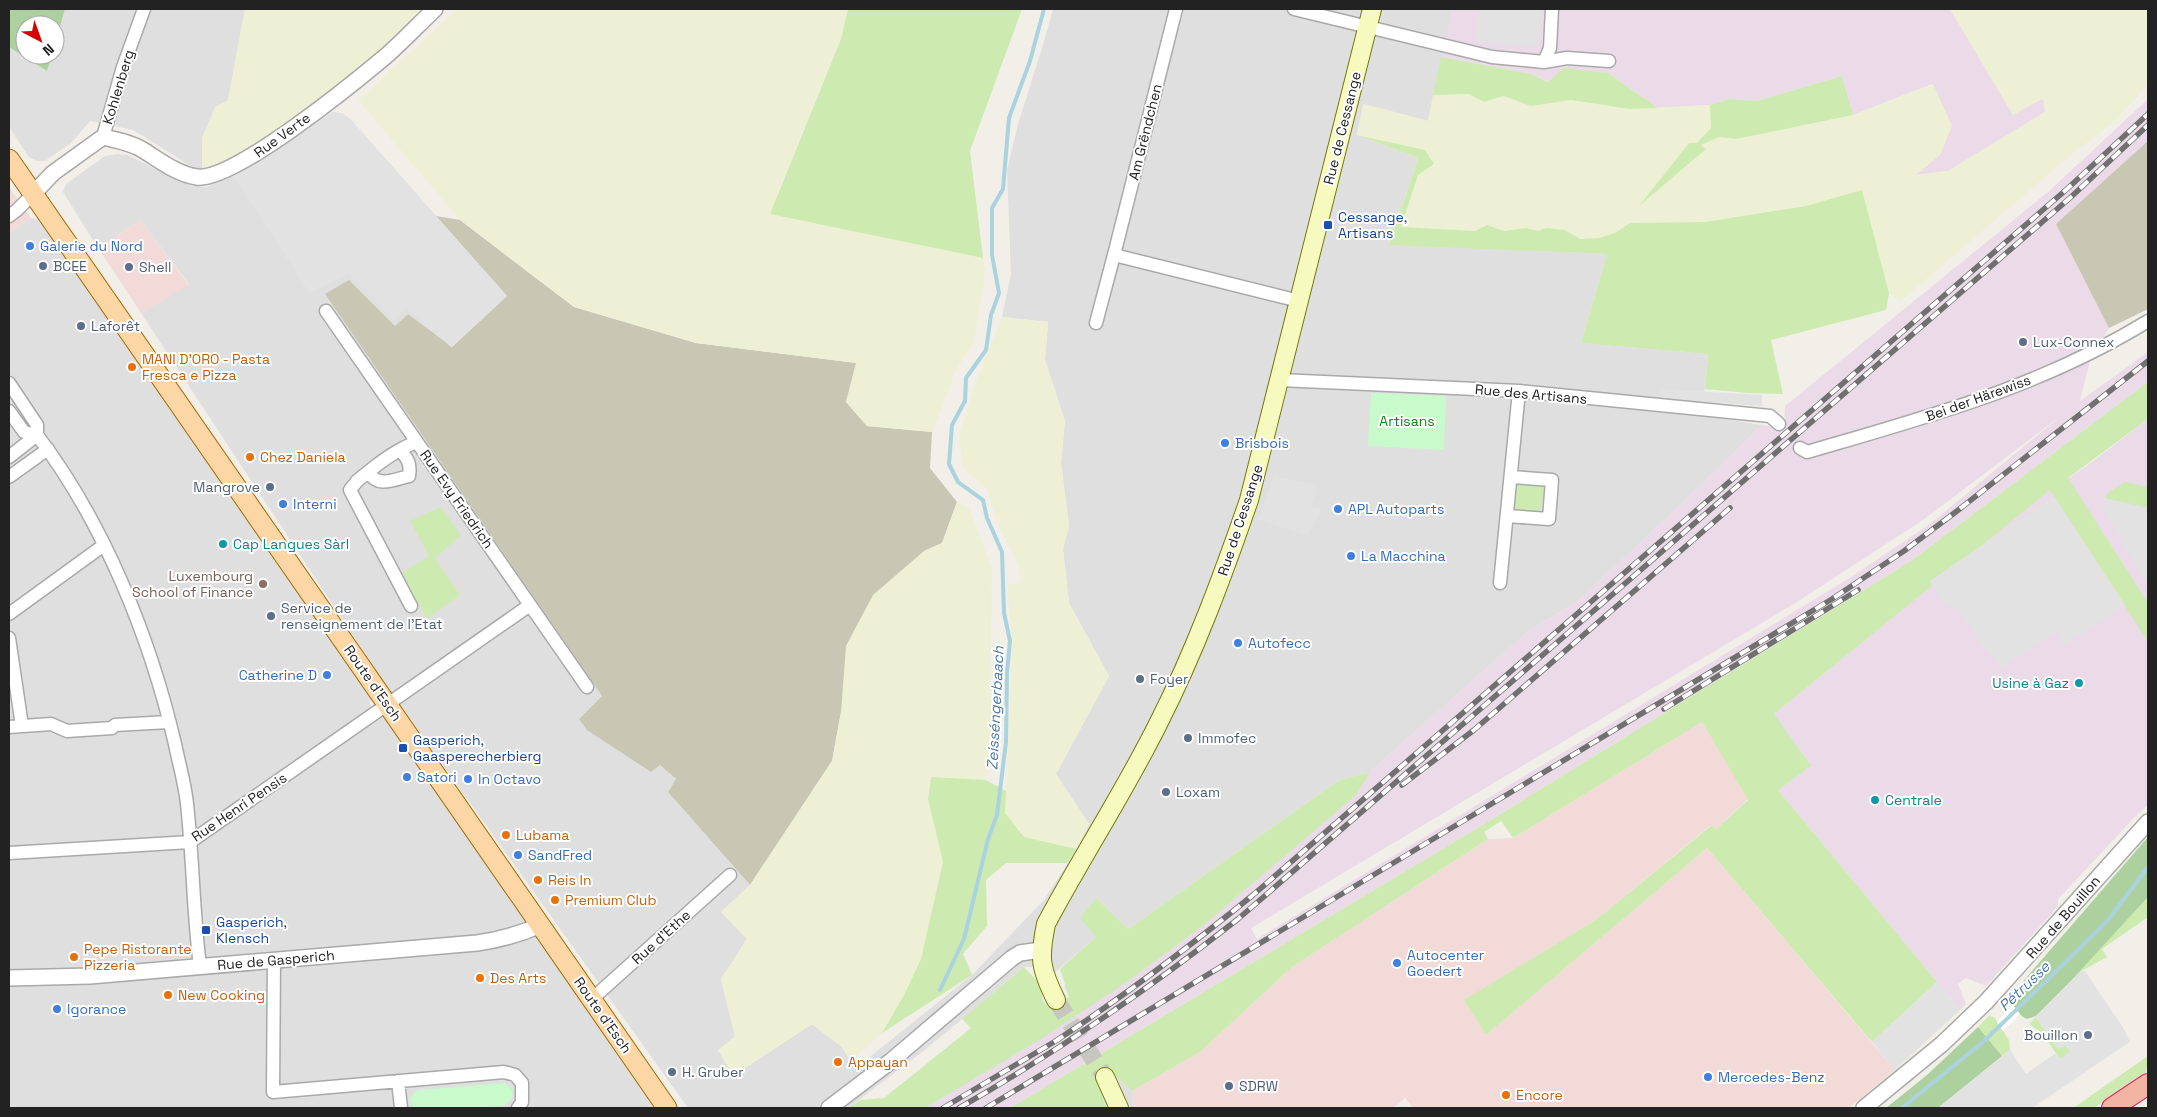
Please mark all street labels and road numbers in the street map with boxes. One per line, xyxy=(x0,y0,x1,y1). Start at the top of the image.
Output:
street label: Kohlenberg xyxy=(98,47,138,127)
street label: Rue de Cessange xyxy=(1319,70,1365,186)
street label: Am Grëndchen xyxy=(1124,82,1166,182)
street label: Rue Verte xyxy=(250,109,314,161)
street label: Bei der Härewiss xyxy=(1923,371,2033,425)
street label: Rue des Artisans xyxy=(1474,380,1588,408)
street label: Rue Evy Friedrich xyxy=(416,446,498,552)
street label: Rue de Cessange xyxy=(1214,462,1266,578)
street label: Route d'Esch xyxy=(340,641,406,725)
street label: Rue Henri Pensis xyxy=(188,769,290,845)
street label: Rue de Bouillon xyxy=(2022,872,2104,962)
street label: Rue d'Ethe xyxy=(628,906,694,968)
street label: Rue de Gasperich xyxy=(217,946,335,974)
street label: Route d'Esch xyxy=(570,973,636,1057)

